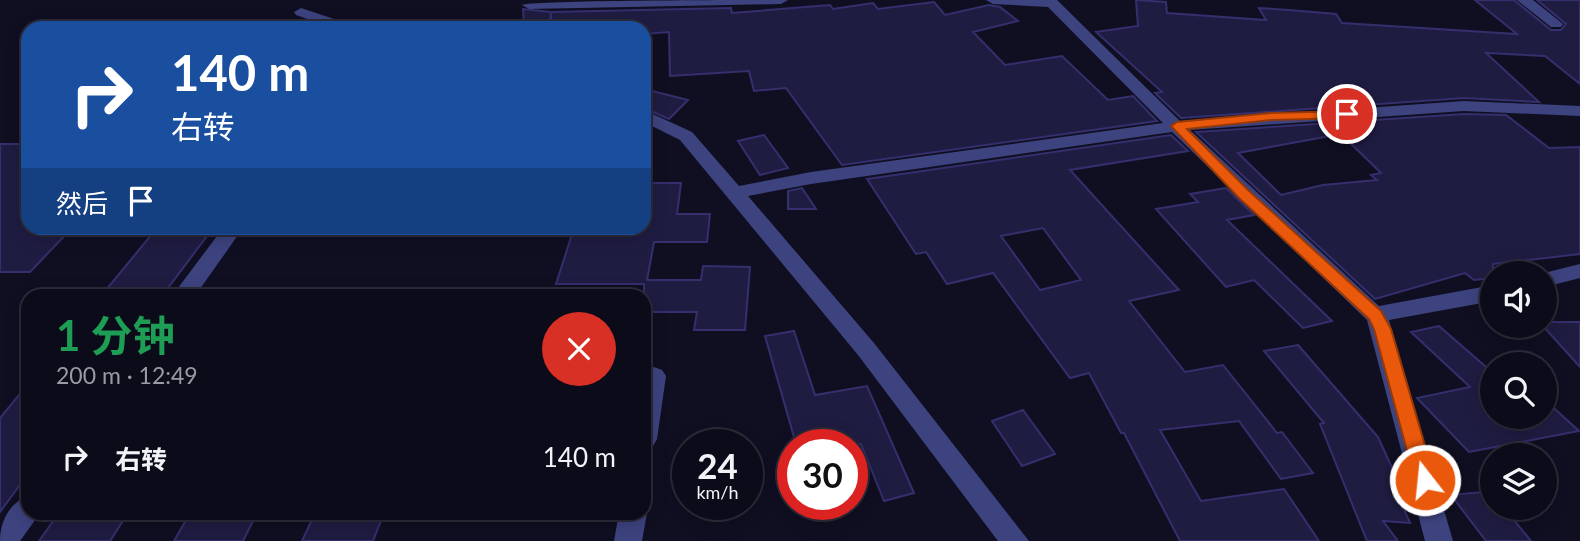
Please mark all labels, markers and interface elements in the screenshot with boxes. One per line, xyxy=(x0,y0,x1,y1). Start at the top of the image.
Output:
text: 140 m xyxy=(171,43,309,101)
icon: right xyxy=(56,49,147,140)
pin xyxy=(1317,84,1377,144)
icon: arrive xyxy=(1328,95,1366,133)
text: 右转 xyxy=(171,107,235,146)
icon: arrive xyxy=(122,182,160,220)
text: 然后 xyxy=(56,187,108,219)
map controls xyxy=(1480,261,1557,520)
button: sound xyxy=(1480,261,1557,338)
text: 1 分钟 xyxy=(56,310,175,360)
button: close xyxy=(542,312,616,386)
button: search xyxy=(1480,352,1557,429)
text: 200 m · 12:49 xyxy=(56,361,198,389)
speed limit sign: 30 xyxy=(777,429,868,520)
icon: right xyxy=(56,438,94,476)
text: 140 m xyxy=(543,441,616,473)
text: 右转 xyxy=(115,443,167,475)
position arrow xyxy=(1388,443,1462,517)
button: layers xyxy=(1480,443,1557,520)
text: 24 xyxy=(697,444,738,486)
text: km/h xyxy=(696,481,739,503)

